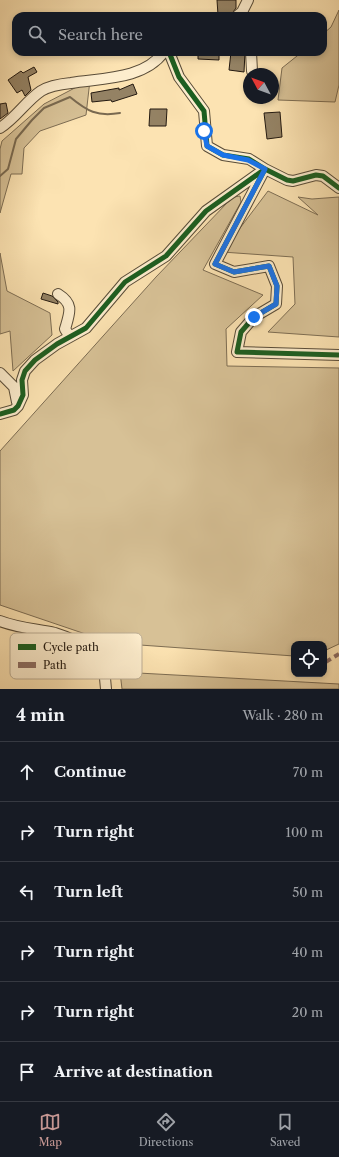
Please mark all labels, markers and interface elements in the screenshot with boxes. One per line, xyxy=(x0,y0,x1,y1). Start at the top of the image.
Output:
search box xyxy=(12,12,327,56)
icon: search xyxy=(26,23,48,45)
text: Search here xyxy=(58,25,143,44)
north arrow xyxy=(243,68,279,104)
route start xyxy=(195,122,213,140)
route end xyxy=(245,308,263,326)
legend xyxy=(10,633,142,679)
text: Cycle path xyxy=(43,640,99,654)
map controls xyxy=(291,641,327,677)
button: locate xyxy=(291,641,327,677)
text: Path xyxy=(43,658,67,672)
text: 4 min xyxy=(16,705,65,725)
text: Walk · 280 m xyxy=(242,707,323,723)
icon: ahead xyxy=(16,761,38,783)
text: Continue xyxy=(54,762,126,781)
text: 70 m xyxy=(293,764,323,780)
icon: right xyxy=(16,821,38,843)
text: Turn right xyxy=(54,822,134,841)
text: 100 m xyxy=(285,824,323,840)
icon: left xyxy=(16,881,38,903)
text: Turn left xyxy=(54,882,123,901)
text: 50 m xyxy=(292,884,323,900)
icon: right xyxy=(16,941,38,963)
text: Turn right xyxy=(54,942,134,961)
text: 40 m xyxy=(292,944,323,960)
icon: right xyxy=(16,1001,38,1023)
text: Turn right xyxy=(54,1002,134,1021)
text: 20 m xyxy=(292,1004,323,1020)
icon: arrive xyxy=(16,1061,38,1083)
text: Arrive at destination xyxy=(54,1062,213,1081)
tab: Map xyxy=(38,1111,62,1149)
tab: Directions xyxy=(139,1111,193,1149)
tab: Saved xyxy=(270,1111,301,1149)

